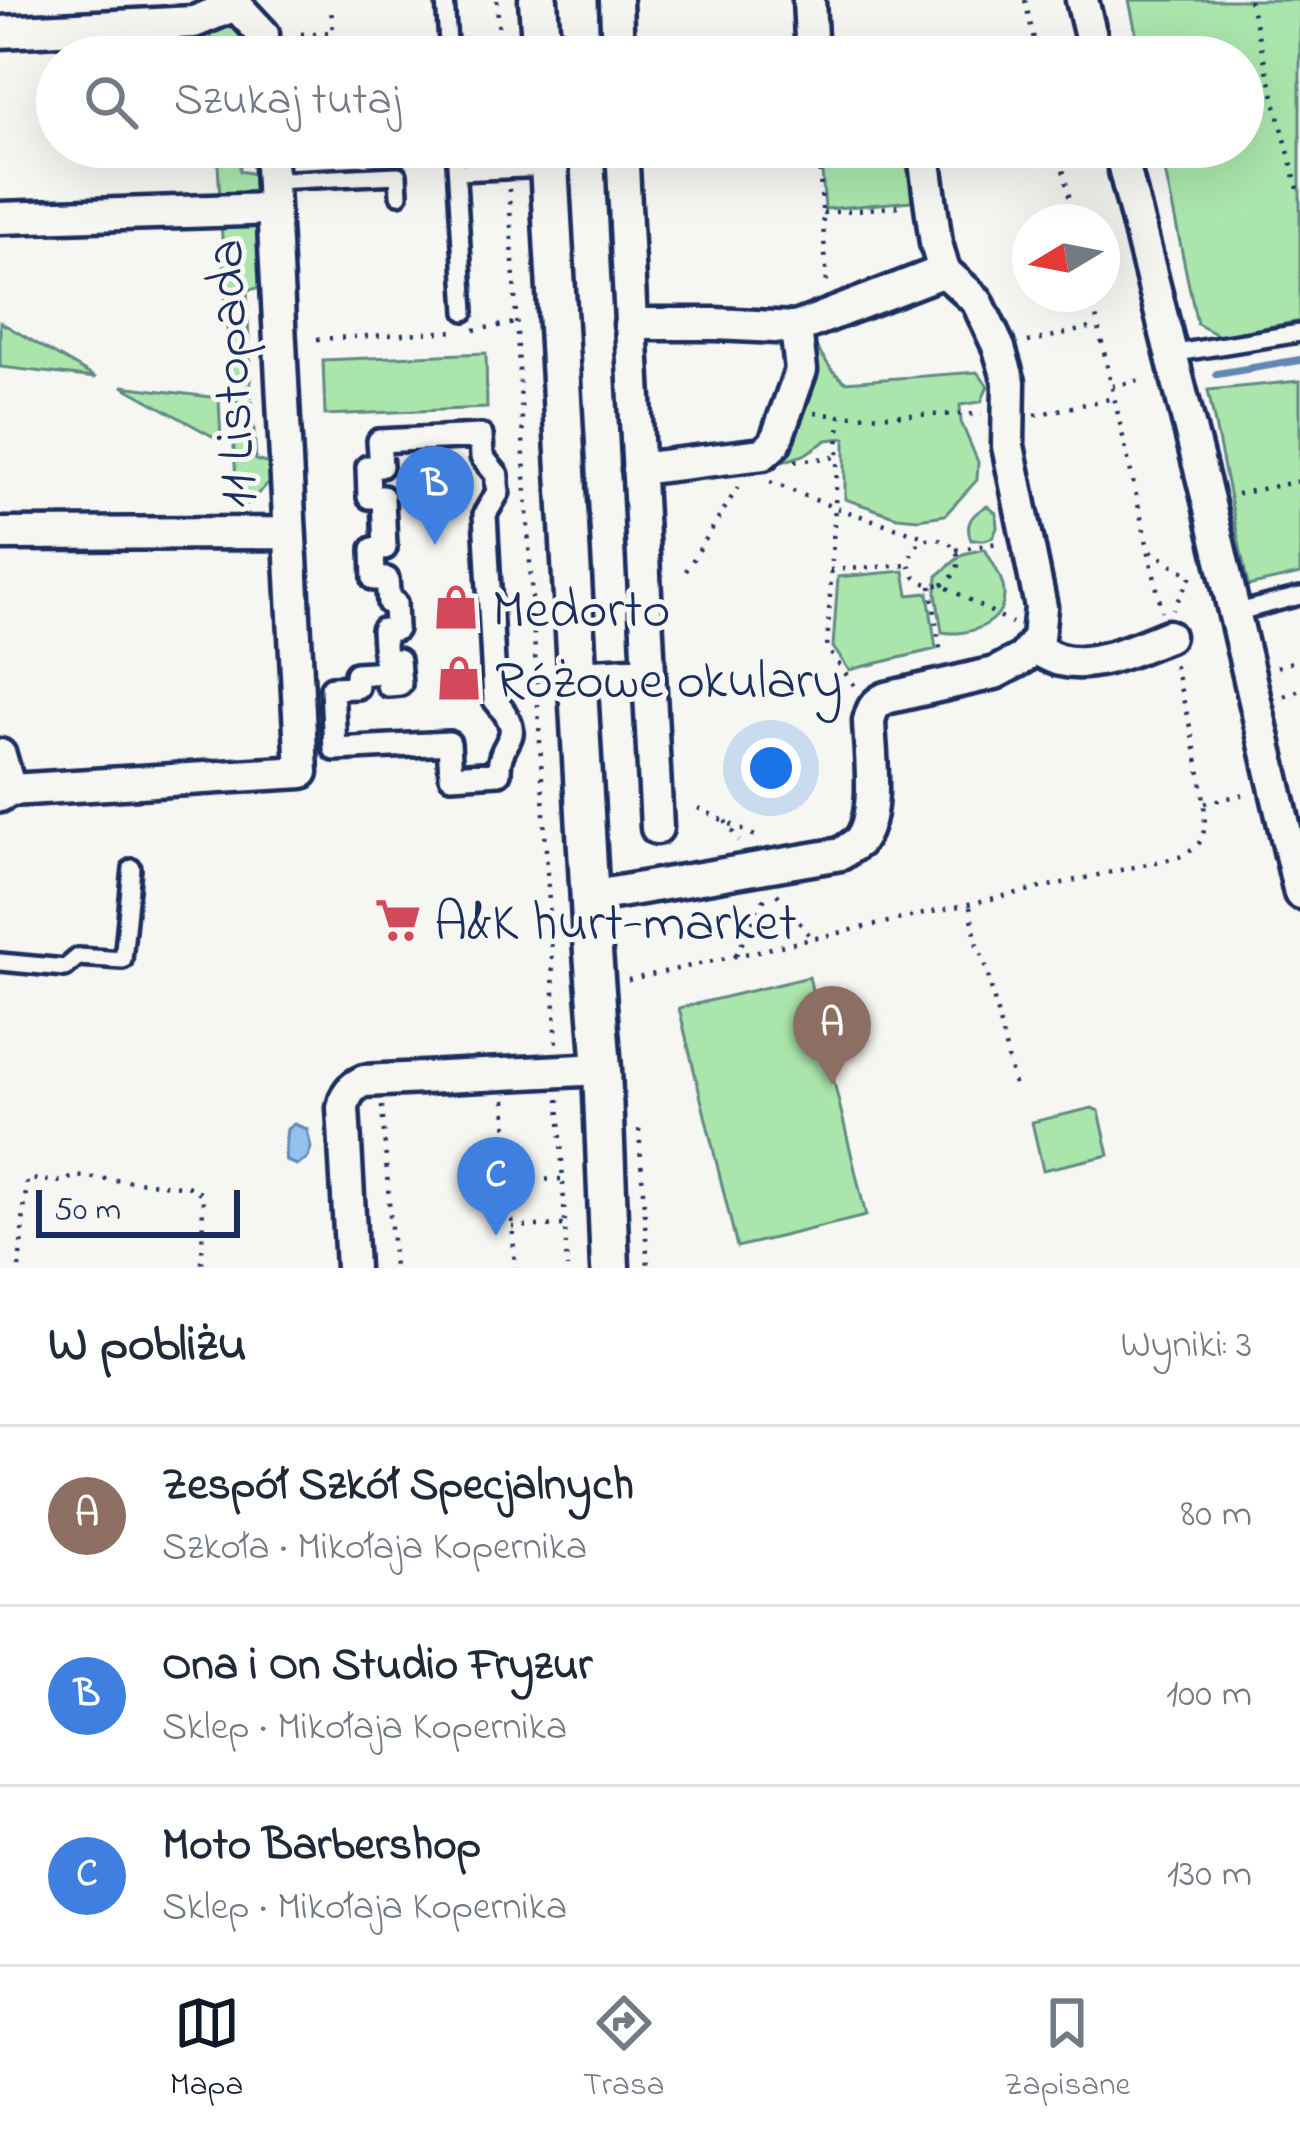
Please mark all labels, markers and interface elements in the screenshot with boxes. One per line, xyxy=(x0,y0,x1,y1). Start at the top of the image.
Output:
search box xyxy=(36,36,1264,168)
icon: search xyxy=(78,69,144,135)
text: Szukaj tutaj xyxy=(174,69,401,135)
north arrow xyxy=(1012,204,1120,312)
street label: 11 Listopada xyxy=(189,237,281,510)
pin: B xyxy=(396,446,474,545)
place label: Medorto xyxy=(492,574,670,652)
shop icon: Medorto xyxy=(431,582,481,632)
place label: Różowe okulary xyxy=(495,645,843,723)
shop icon: Różowe okulary xyxy=(434,653,484,703)
your location xyxy=(741,738,801,798)
place label: A&K hurt-market xyxy=(434,887,797,965)
supermarket icon: A&K hurt-market xyxy=(373,895,423,945)
pin: A xyxy=(793,986,871,1085)
pin: C xyxy=(457,1137,535,1236)
scale bar xyxy=(36,1184,240,1237)
text: 50 m xyxy=(54,1187,121,1235)
text: W pobliżu xyxy=(48,1309,247,1384)
text: Wyniki: 3 xyxy=(1121,1318,1252,1375)
text: Zespół Szkół Specjalnych xyxy=(162,1454,634,1520)
text: A xyxy=(75,1487,99,1544)
text: 80 m xyxy=(1181,1487,1252,1544)
text: Szkoła · Mikołaja Kopernika xyxy=(162,1520,587,1577)
text: Ona i On Studio Fryzur xyxy=(162,1634,592,1700)
text: B xyxy=(74,1667,100,1724)
text: 100 m xyxy=(1166,1667,1252,1724)
text: Sklep · Mikołaja Kopernika xyxy=(162,1700,567,1757)
text: Moto Barbershop xyxy=(162,1814,481,1880)
text: C xyxy=(76,1847,98,1904)
text: 130 m xyxy=(1167,1847,1252,1904)
text: Sklep · Mikołaja Kopernika xyxy=(162,1880,567,1937)
tab: Mapa xyxy=(170,1990,243,2110)
tab: Trasa xyxy=(583,1990,665,2110)
tab: Zapisane xyxy=(1004,1990,1130,2110)

